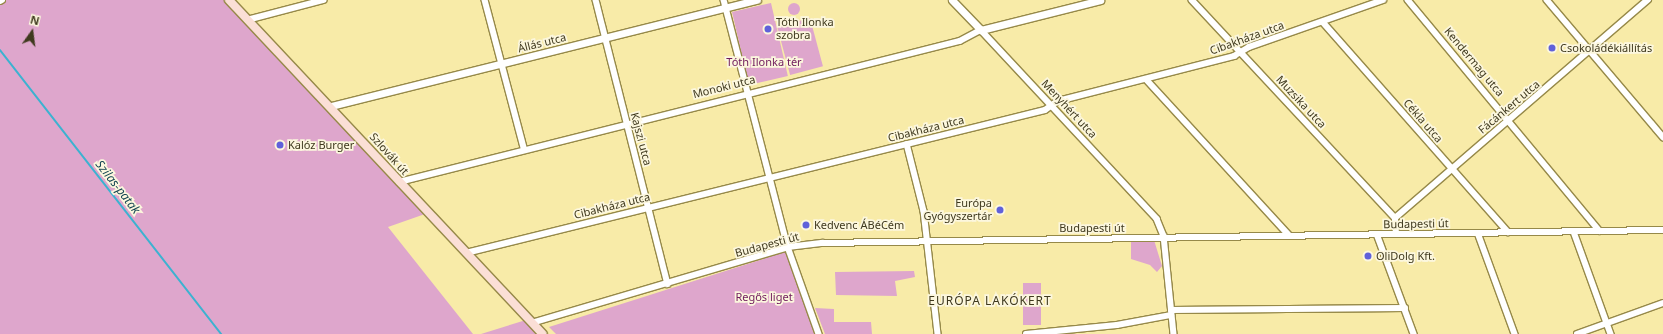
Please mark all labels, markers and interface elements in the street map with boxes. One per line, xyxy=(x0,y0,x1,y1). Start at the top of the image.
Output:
north arrow xyxy=(12,12,52,52)
text: N xyxy=(29,12,41,28)
place label: Tóth Ilonka szobra xyxy=(776,16,834,42)
street label: Cibakháza utca xyxy=(1208,18,1286,58)
marker: Tóth Ilonka szobra xyxy=(763,24,773,34)
street label: Kendermag utca xyxy=(1441,25,1507,99)
street label: Állás utca xyxy=(517,31,567,55)
place label: Csokoládékiállítás xyxy=(1560,41,1652,55)
marker: Csokoládékiállítás xyxy=(1547,43,1557,53)
park label: Tóth Ilonka tér xyxy=(726,55,802,69)
street label: Monoki utca xyxy=(691,73,757,101)
street label: Muzsika utca xyxy=(1273,73,1329,131)
street label: Menyhért utca xyxy=(1039,77,1099,141)
street label: Fácánkert utca xyxy=(1476,78,1542,136)
street label: Cékla utca xyxy=(1401,97,1445,145)
street label: Kajszi utca xyxy=(628,111,654,167)
street label: Cibakháza utca xyxy=(887,113,965,145)
street label: Szlovák út xyxy=(367,130,411,178)
place label: Kalóz Burger xyxy=(288,138,354,152)
marker: Kalóz Burger xyxy=(275,140,285,150)
water label: Szilas-patak xyxy=(93,157,143,217)
street label: Cibakháza utca xyxy=(573,190,651,222)
place label: Európa Gyógyszertár xyxy=(923,197,992,223)
marker: Európa Gyógyszertár xyxy=(995,205,1005,215)
street label: Budapesti út xyxy=(1383,217,1449,231)
place label: Kedvenc ÁBéCém xyxy=(814,218,904,232)
marker: Kedvenc ÁBéCém xyxy=(801,220,811,230)
street label: Budapesti út xyxy=(1059,221,1125,235)
street label: Budapesti út xyxy=(734,230,800,260)
place label: OliDolg Kft. xyxy=(1376,249,1435,263)
marker: OliDolg Kft. xyxy=(1363,251,1373,261)
park label: Regős liget xyxy=(735,290,793,304)
district label: EURÓPA LAKÓKERT xyxy=(928,294,1052,308)

